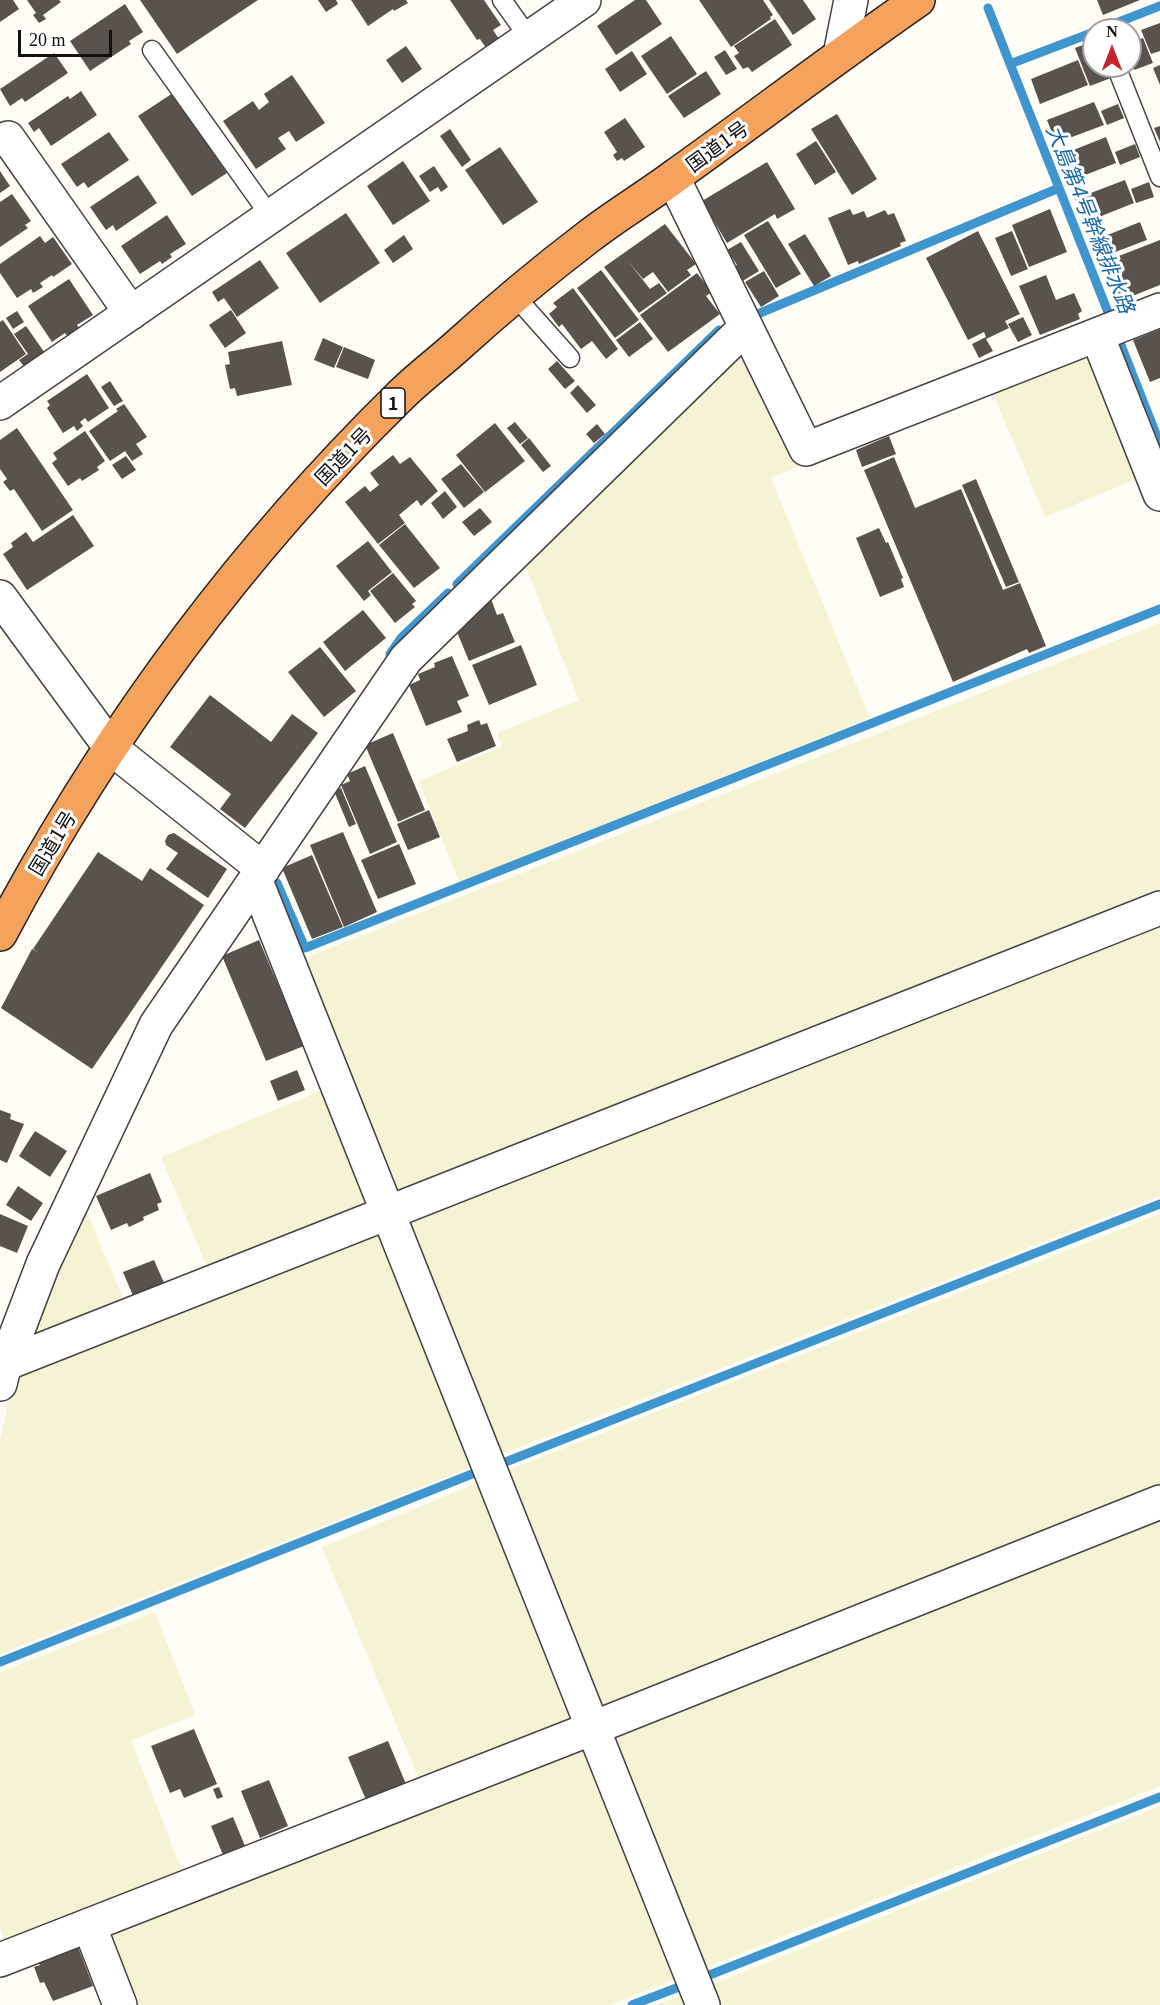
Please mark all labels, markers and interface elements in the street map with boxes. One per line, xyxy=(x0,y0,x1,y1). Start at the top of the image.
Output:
scale bar xyxy=(21,18,116,56)
north arrow xyxy=(1082,18,1142,78)
text: N xyxy=(1106,23,1118,40)
text: 20 m xyxy=(29,30,66,50)
street label: 国道1号 xyxy=(681,115,753,177)
water label: 大島第4号幹線排水路 xyxy=(1042,121,1140,317)
road number: 1 xyxy=(381,388,405,418)
street label: 国道1号 xyxy=(310,422,376,490)
street label: 国道1号 xyxy=(23,806,81,880)

